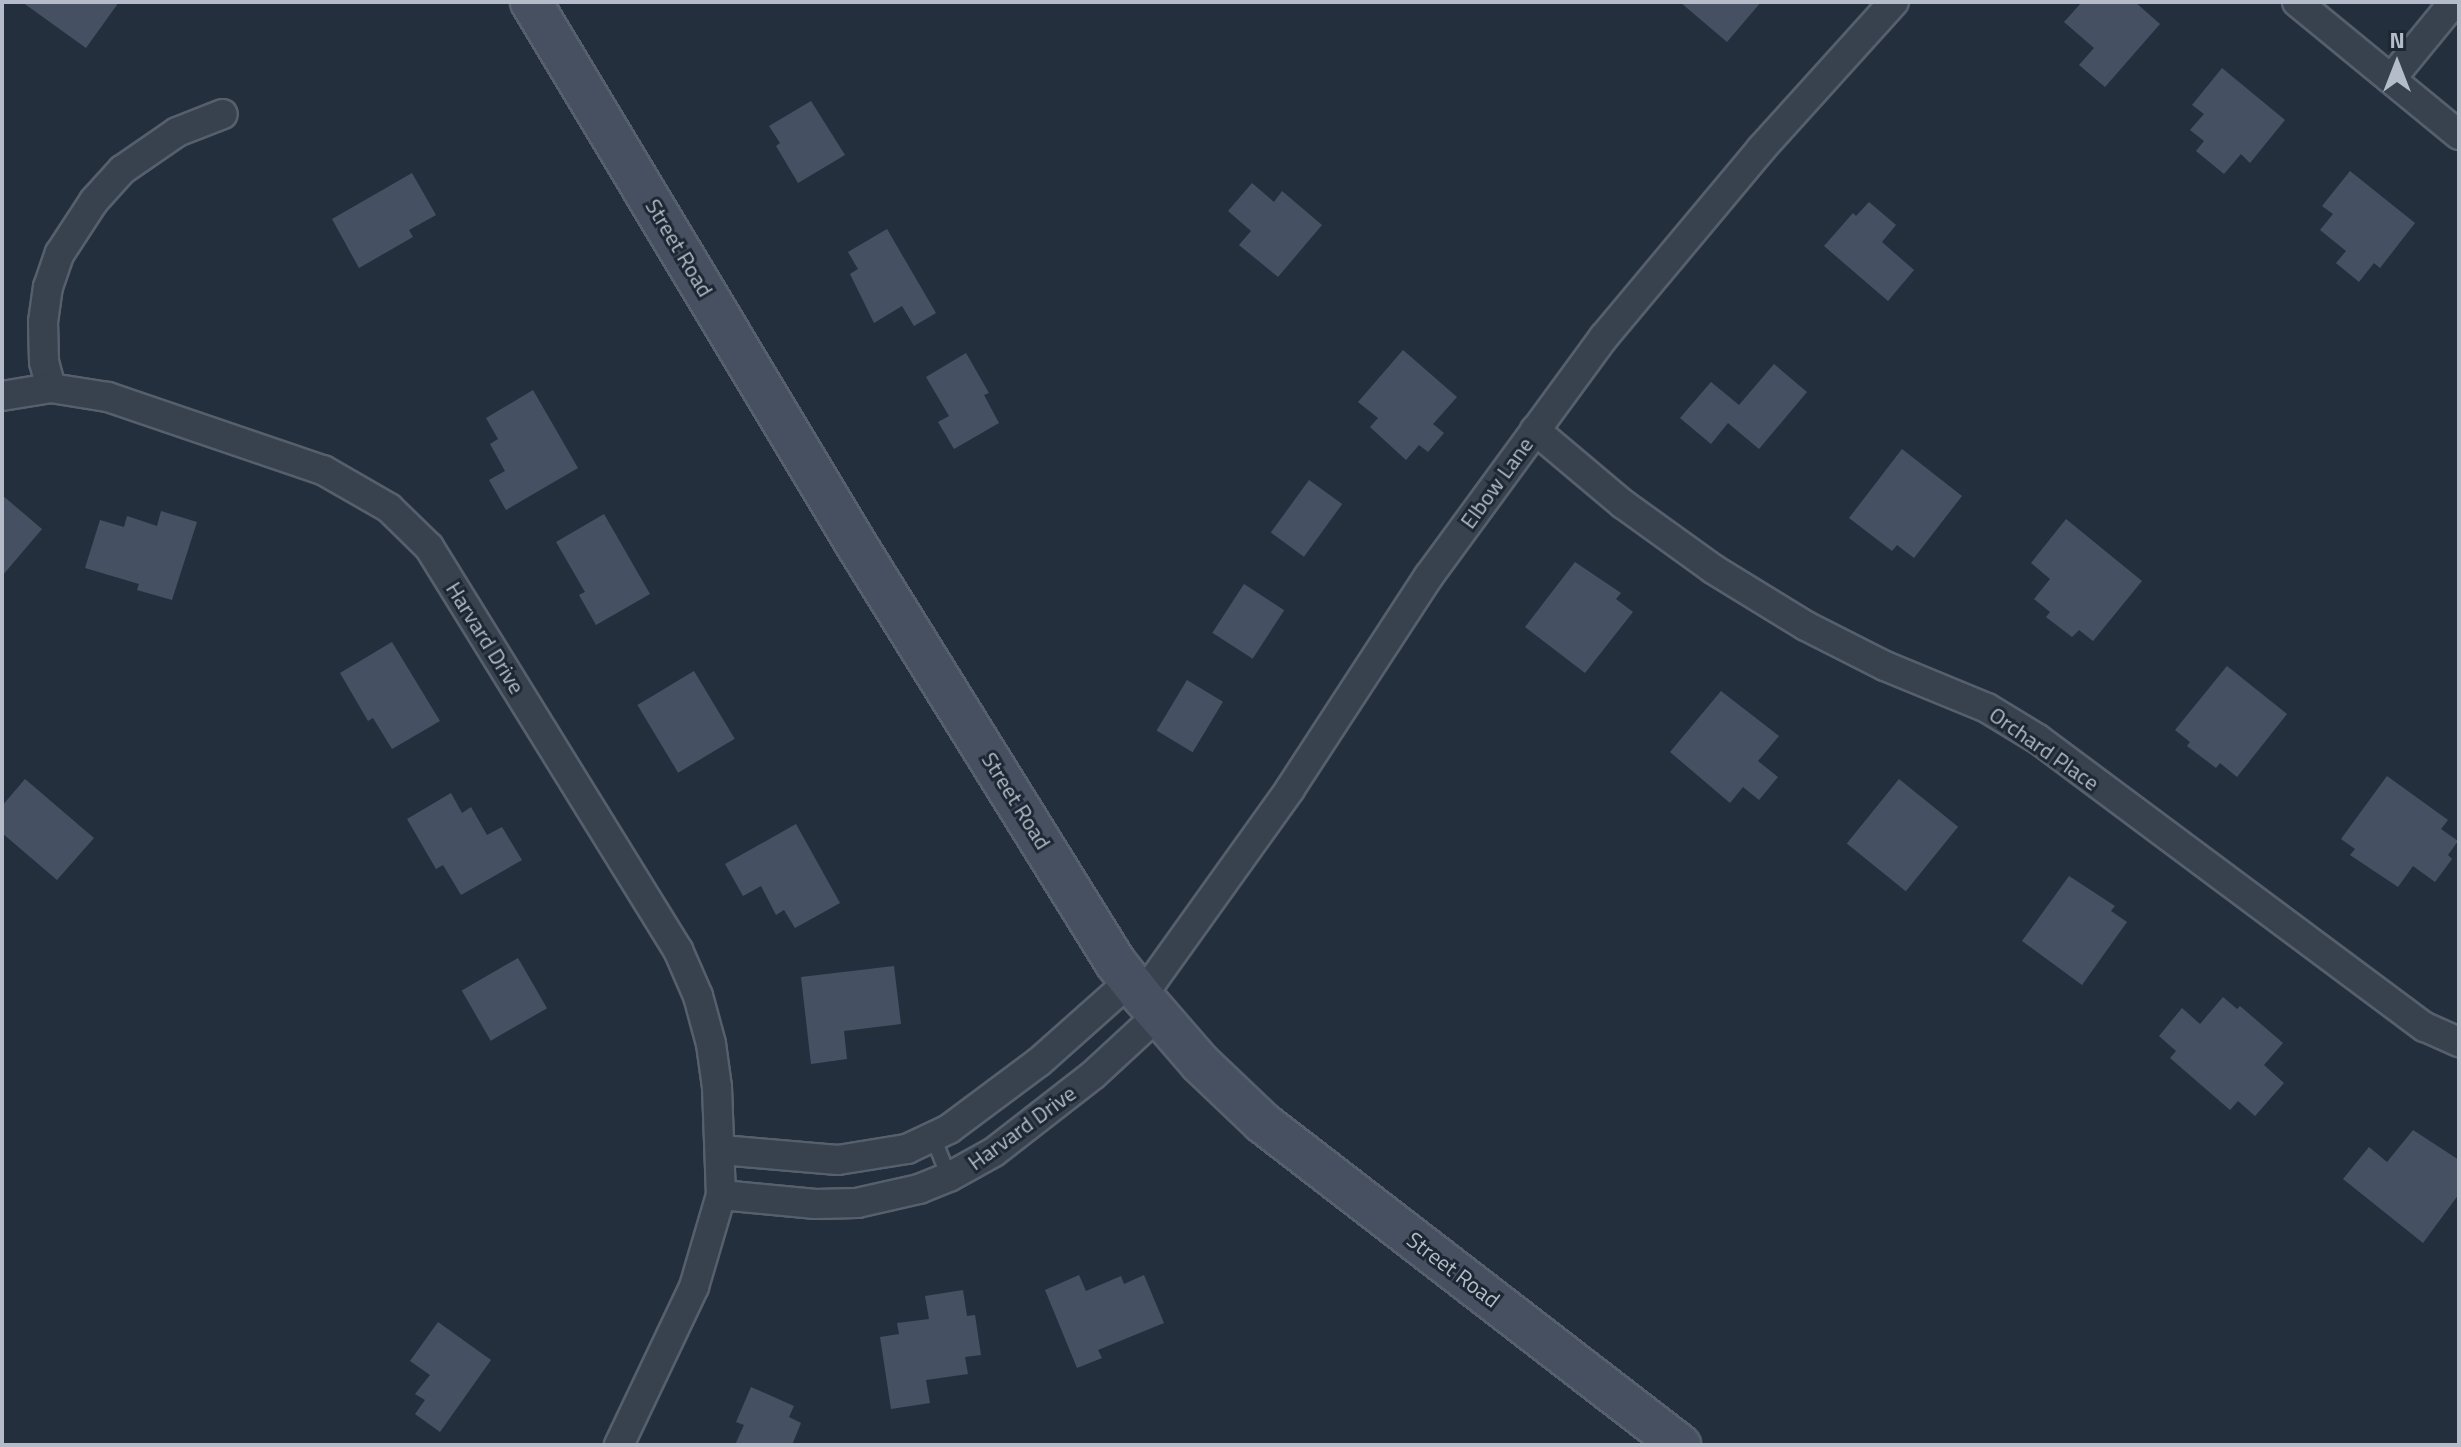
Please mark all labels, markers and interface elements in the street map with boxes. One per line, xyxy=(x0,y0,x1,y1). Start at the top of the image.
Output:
text: N xyxy=(2389,23,2405,57)
north arrow xyxy=(2357,24,2437,104)
street label: Street Road xyxy=(640,194,718,302)
street label: Elbow Lane xyxy=(1455,432,1539,534)
street label: Harvard Drive xyxy=(440,577,530,699)
street label: Orchard Place xyxy=(1984,702,2104,796)
street label: Street Road xyxy=(976,748,1056,854)
street label: Harvard Drive xyxy=(963,1080,1081,1176)
street label: Street Road xyxy=(1401,1227,1505,1313)

